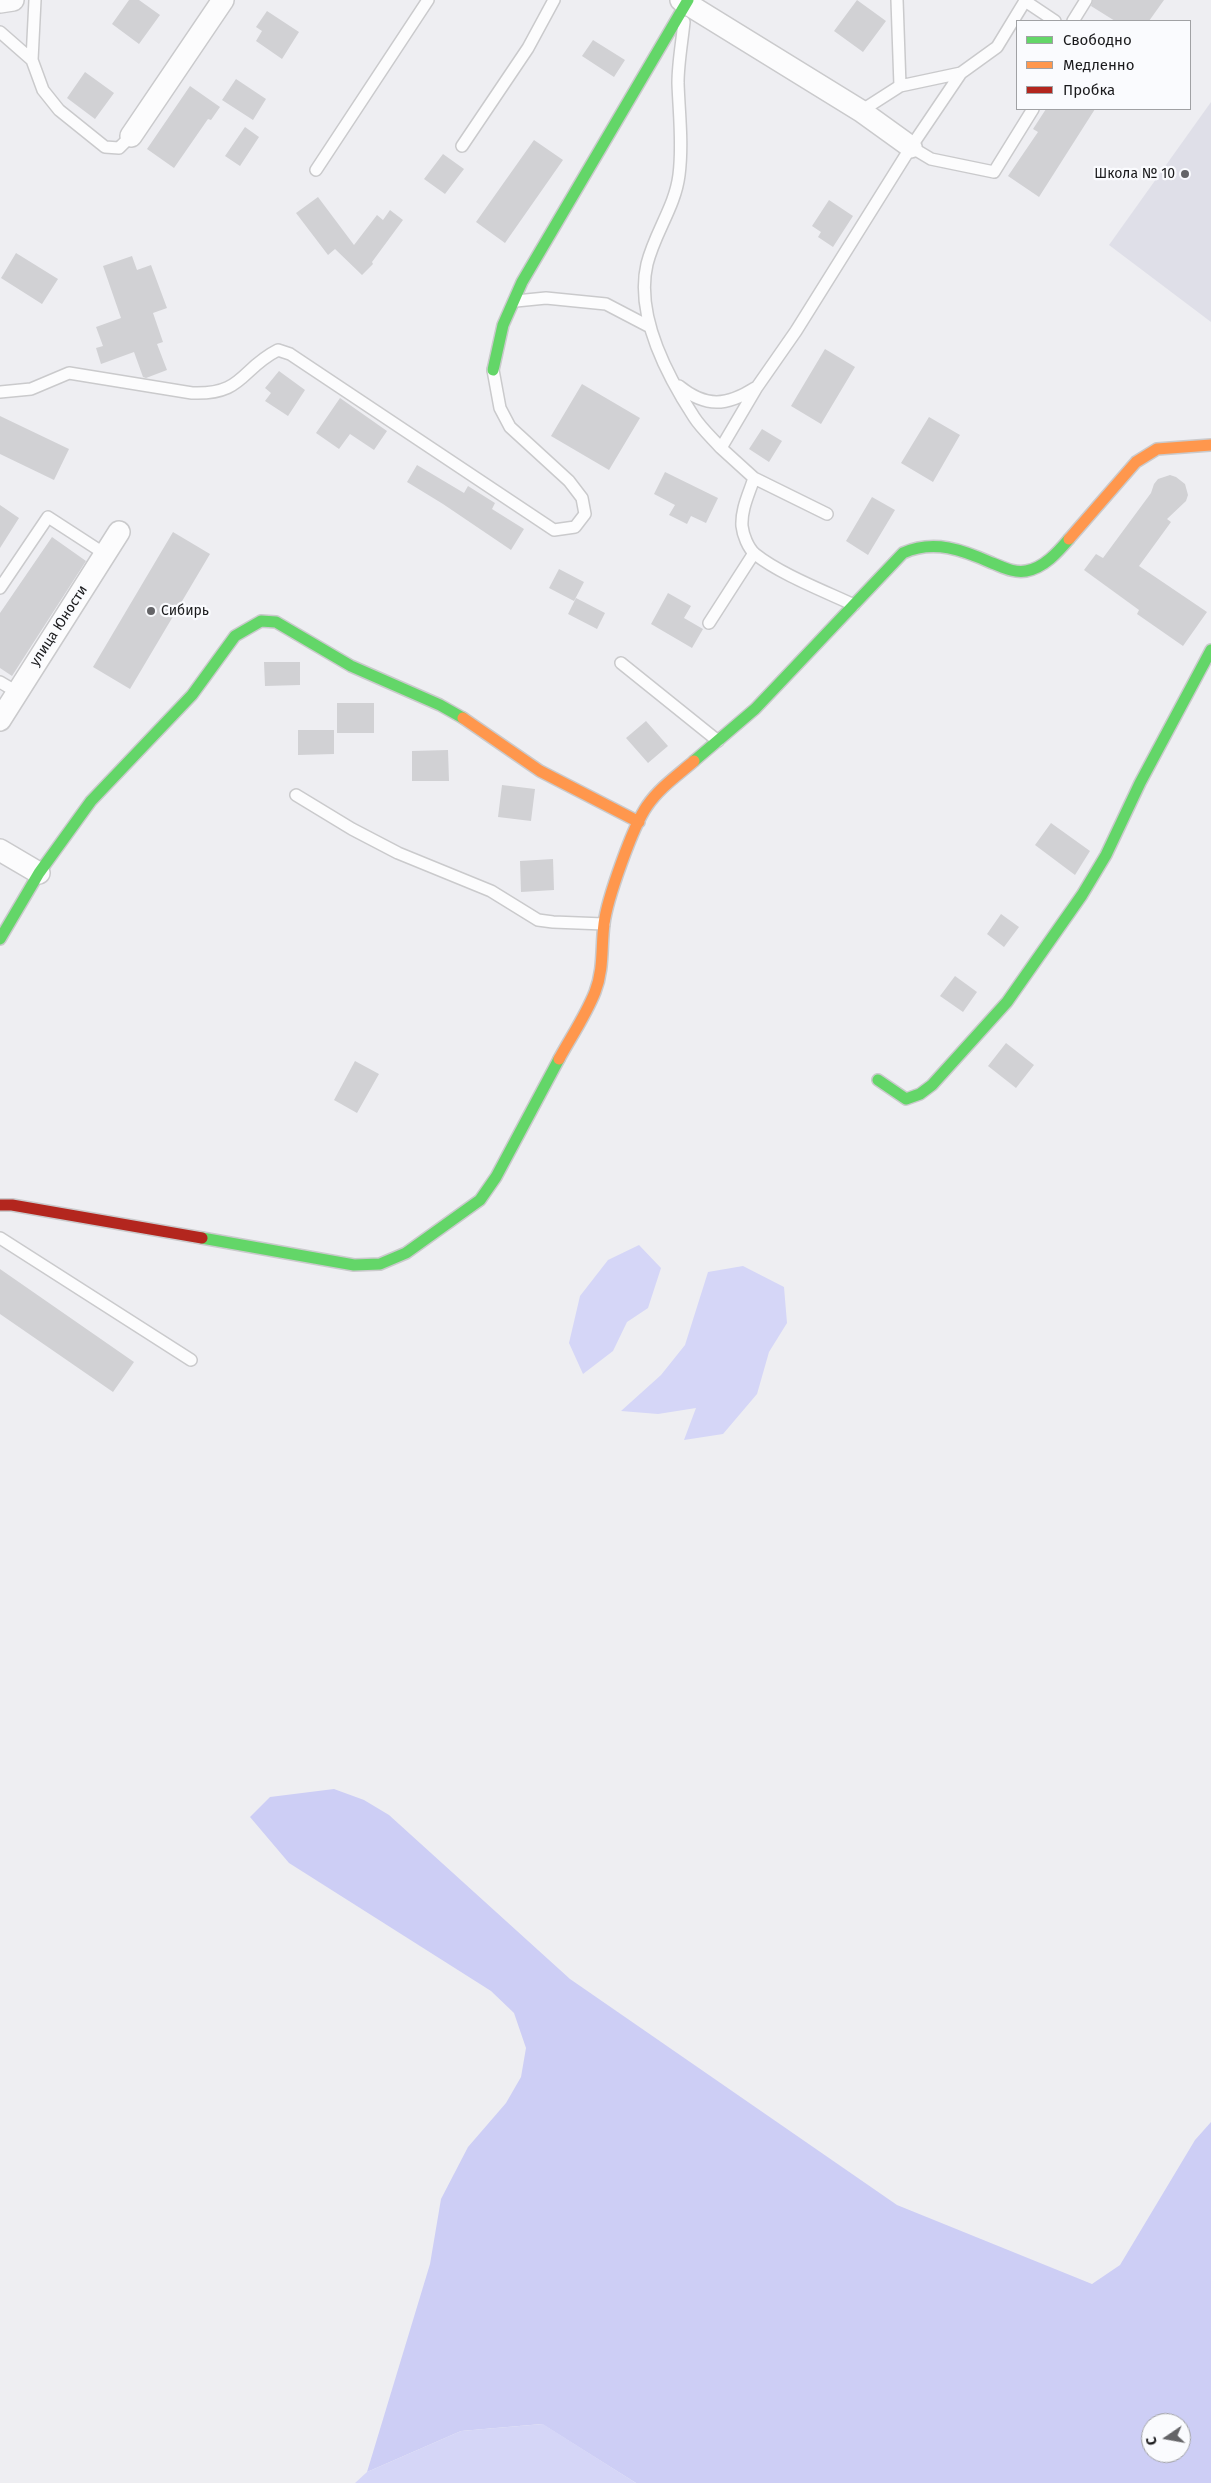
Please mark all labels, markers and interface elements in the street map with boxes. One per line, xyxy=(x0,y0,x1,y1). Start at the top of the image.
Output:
legend xyxy=(1016,20,1191,110)
text: Свободно xyxy=(1063,31,1132,49)
text: Медленно xyxy=(1063,56,1135,74)
text: Пробка xyxy=(1063,81,1115,99)
place label: Школа № 10 xyxy=(1094,166,1175,182)
marker: Школа № 10 xyxy=(1179,168,1191,180)
street label: улица Юности xyxy=(27,582,91,670)
place label: Сибирь xyxy=(161,603,209,619)
marker: Сибирь xyxy=(145,605,157,617)
north arrow xyxy=(1141,2413,1191,2463)
text: С xyxy=(1143,2435,1161,2447)

